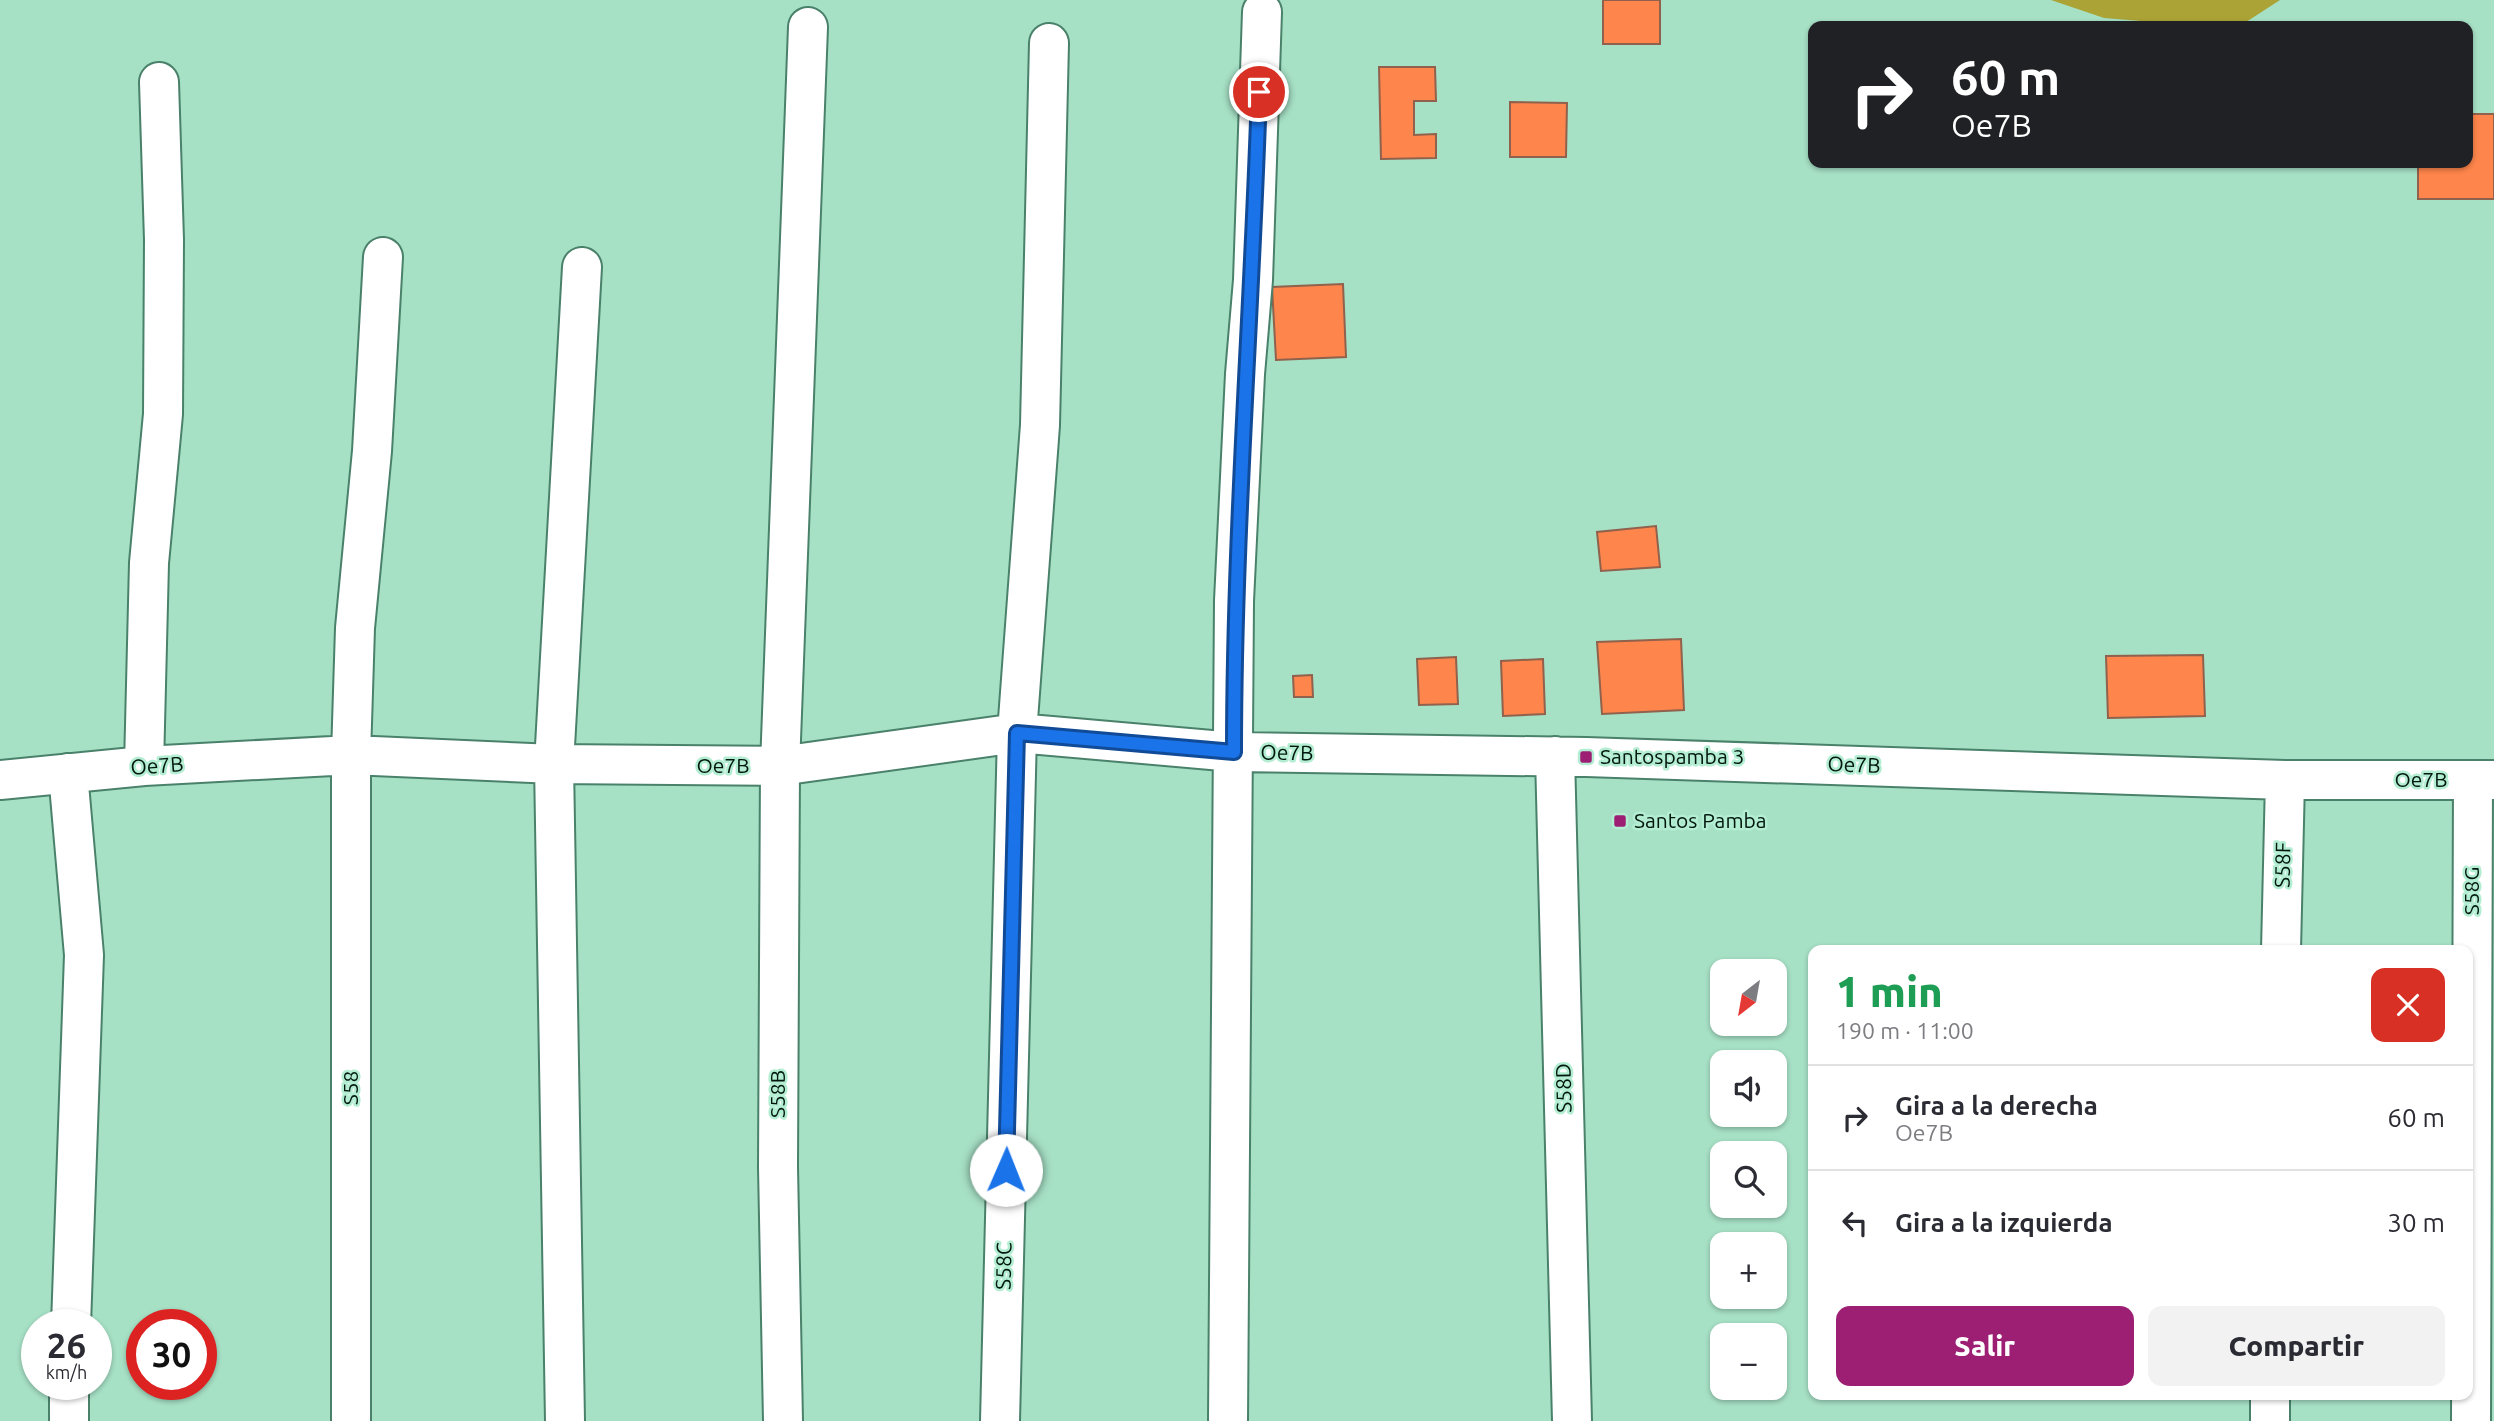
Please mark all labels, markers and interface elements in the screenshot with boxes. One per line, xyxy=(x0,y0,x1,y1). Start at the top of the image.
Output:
icon: right xyxy=(1836,49,1927,140)
text: 60 m xyxy=(1951,49,2060,104)
pin xyxy=(1229,62,1289,122)
icon: arrive xyxy=(1240,73,1278,111)
text: Oe7B xyxy=(1951,107,2032,143)
street label: Oe7B xyxy=(1260,740,1314,764)
place label: Santospamba 3 xyxy=(1600,744,1744,768)
marker: Santospamba 3 xyxy=(1578,749,1594,765)
street label: Oe7B xyxy=(130,751,184,779)
street label: Oe7B xyxy=(1827,751,1881,777)
street label: Oe7B xyxy=(696,753,750,777)
street label: Oe7B xyxy=(2394,767,2448,791)
place label: Santos Pamba xyxy=(1634,808,1767,832)
marker: Santos Pamba xyxy=(1612,813,1628,829)
street label: S58F xyxy=(2270,842,2294,888)
street label: S58G xyxy=(2459,867,2483,915)
north arrow xyxy=(1710,959,1787,1036)
map controls xyxy=(1710,959,1787,1400)
text: 1 min xyxy=(1836,968,1943,1015)
button: close xyxy=(2371,968,2445,1042)
text: 190 m · 11:00 xyxy=(1836,1018,1974,1043)
button: sound xyxy=(1710,1050,1787,1127)
street label: S58D xyxy=(1551,1063,1575,1113)
street label: S58B xyxy=(765,1070,789,1118)
street label: S58 xyxy=(338,1071,362,1105)
text: Gira a la derecha xyxy=(1895,1091,2098,1120)
icon: right xyxy=(1836,1099,1874,1137)
text: 60 m xyxy=(2387,1103,2445,1132)
text: Oe7B xyxy=(1895,1120,1953,1145)
position arrow xyxy=(969,1133,1043,1207)
button: search xyxy=(1710,1141,1787,1218)
icon: left xyxy=(1836,1204,1874,1242)
text: Gira a la izquierda xyxy=(1895,1208,2113,1237)
text: 30 m xyxy=(2387,1208,2445,1237)
button: + xyxy=(1710,1232,1787,1309)
street label: S58C xyxy=(991,1242,1015,1290)
button: Salir xyxy=(1836,1306,2134,1386)
button: Compartir xyxy=(2148,1306,2445,1386)
speed limit sign: 30 xyxy=(126,1309,217,1400)
button: − xyxy=(1710,1323,1787,1400)
text: 26 xyxy=(47,1325,86,1365)
text: km/h xyxy=(46,1362,87,1382)

